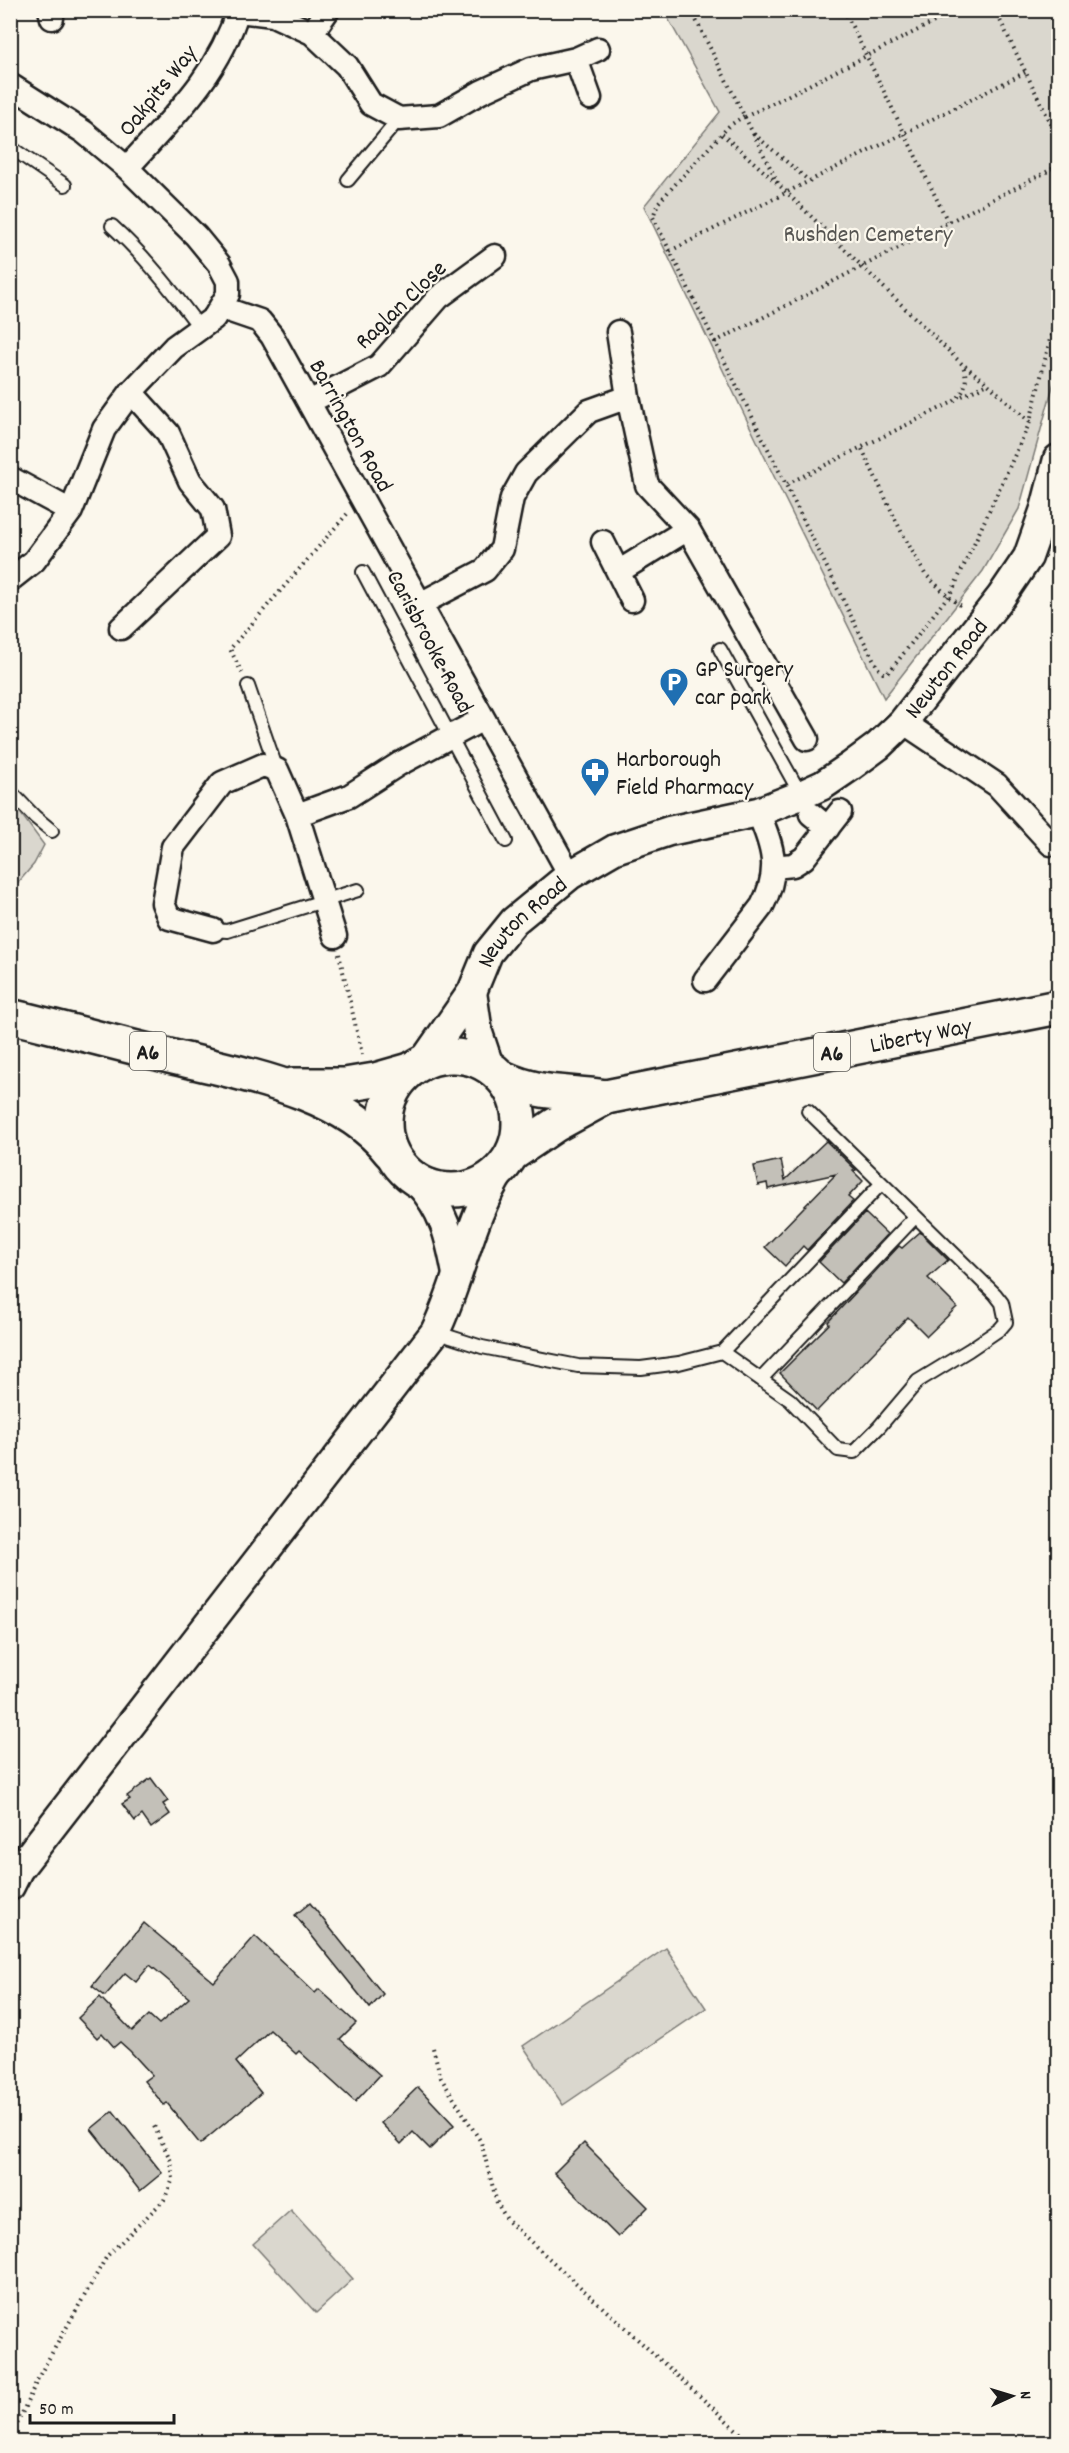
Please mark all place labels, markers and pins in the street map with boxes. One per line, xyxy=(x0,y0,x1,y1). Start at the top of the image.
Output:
place label: GP Surgery car park xyxy=(695,654,794,716)
parking icon: GP Surgery car park xyxy=(658,666,690,708)
place label: Harborough Field Pharmacy xyxy=(616,744,755,806)
pharmacy icon: Harborough Field Pharmacy xyxy=(579,756,611,798)

